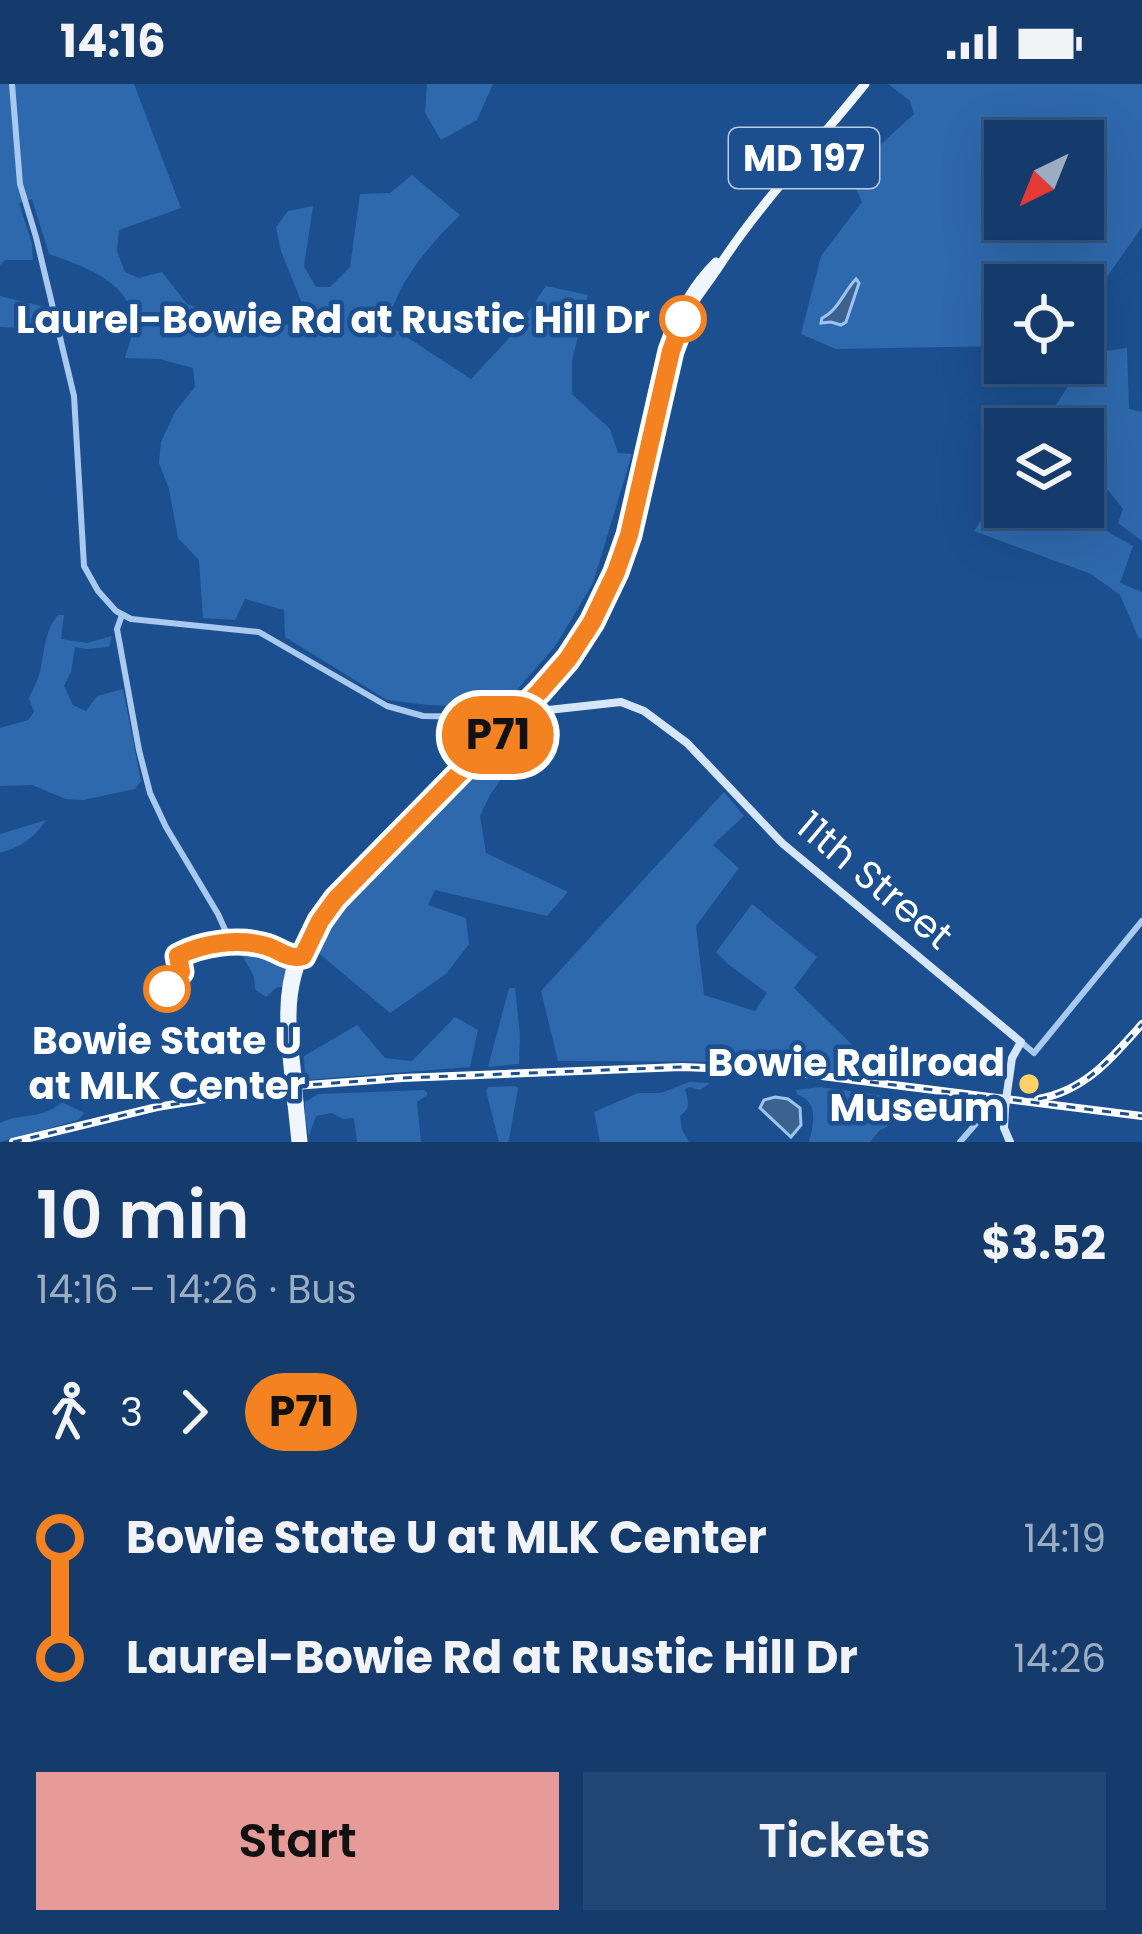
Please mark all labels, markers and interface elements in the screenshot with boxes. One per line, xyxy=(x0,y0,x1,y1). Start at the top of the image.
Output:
text: 14:16 xyxy=(60,10,166,73)
north arrow xyxy=(984,120,1104,240)
map controls xyxy=(984,120,1104,528)
road number: MD 197 xyxy=(729,128,879,188)
button: locate xyxy=(984,264,1104,384)
place label: Laurel-Bowie Rd at Rustic Hill Dr xyxy=(16,292,650,347)
marker: Laurel-Bowie Rd at Rustic Hill Dr xyxy=(661,297,705,341)
button: layers xyxy=(984,408,1104,528)
line badge: P71 xyxy=(429,696,567,774)
text: P71 xyxy=(466,705,530,764)
street label: 11th Street xyxy=(785,799,965,962)
marker: Bowie State U at MLK Center xyxy=(145,967,189,1011)
place label: Bowie State U at MLK Center xyxy=(28,1013,306,1113)
place label: Bowie Railroad Museum xyxy=(707,1035,1005,1135)
marker: Bowie Railroad Museum xyxy=(1016,1071,1042,1097)
text: 10 min xyxy=(36,1169,249,1261)
text: $3.52 xyxy=(982,1212,1106,1275)
text: 14:16 – 14:26 · Bus xyxy=(36,1262,357,1317)
icon: walk xyxy=(36,1379,102,1445)
icon: forward xyxy=(161,1379,227,1445)
text: P71 xyxy=(269,1382,333,1441)
text: 3 xyxy=(120,1385,143,1440)
text: Bowie State U at MLK Center xyxy=(126,1506,767,1569)
text: 14:19 xyxy=(1024,1511,1106,1566)
text: Laurel-Bowie Rd at Rustic Hill Dr xyxy=(126,1626,858,1689)
text: 14:26 xyxy=(1013,1631,1106,1686)
button: Start xyxy=(36,1772,559,1910)
button: Tickets xyxy=(583,1772,1106,1910)

